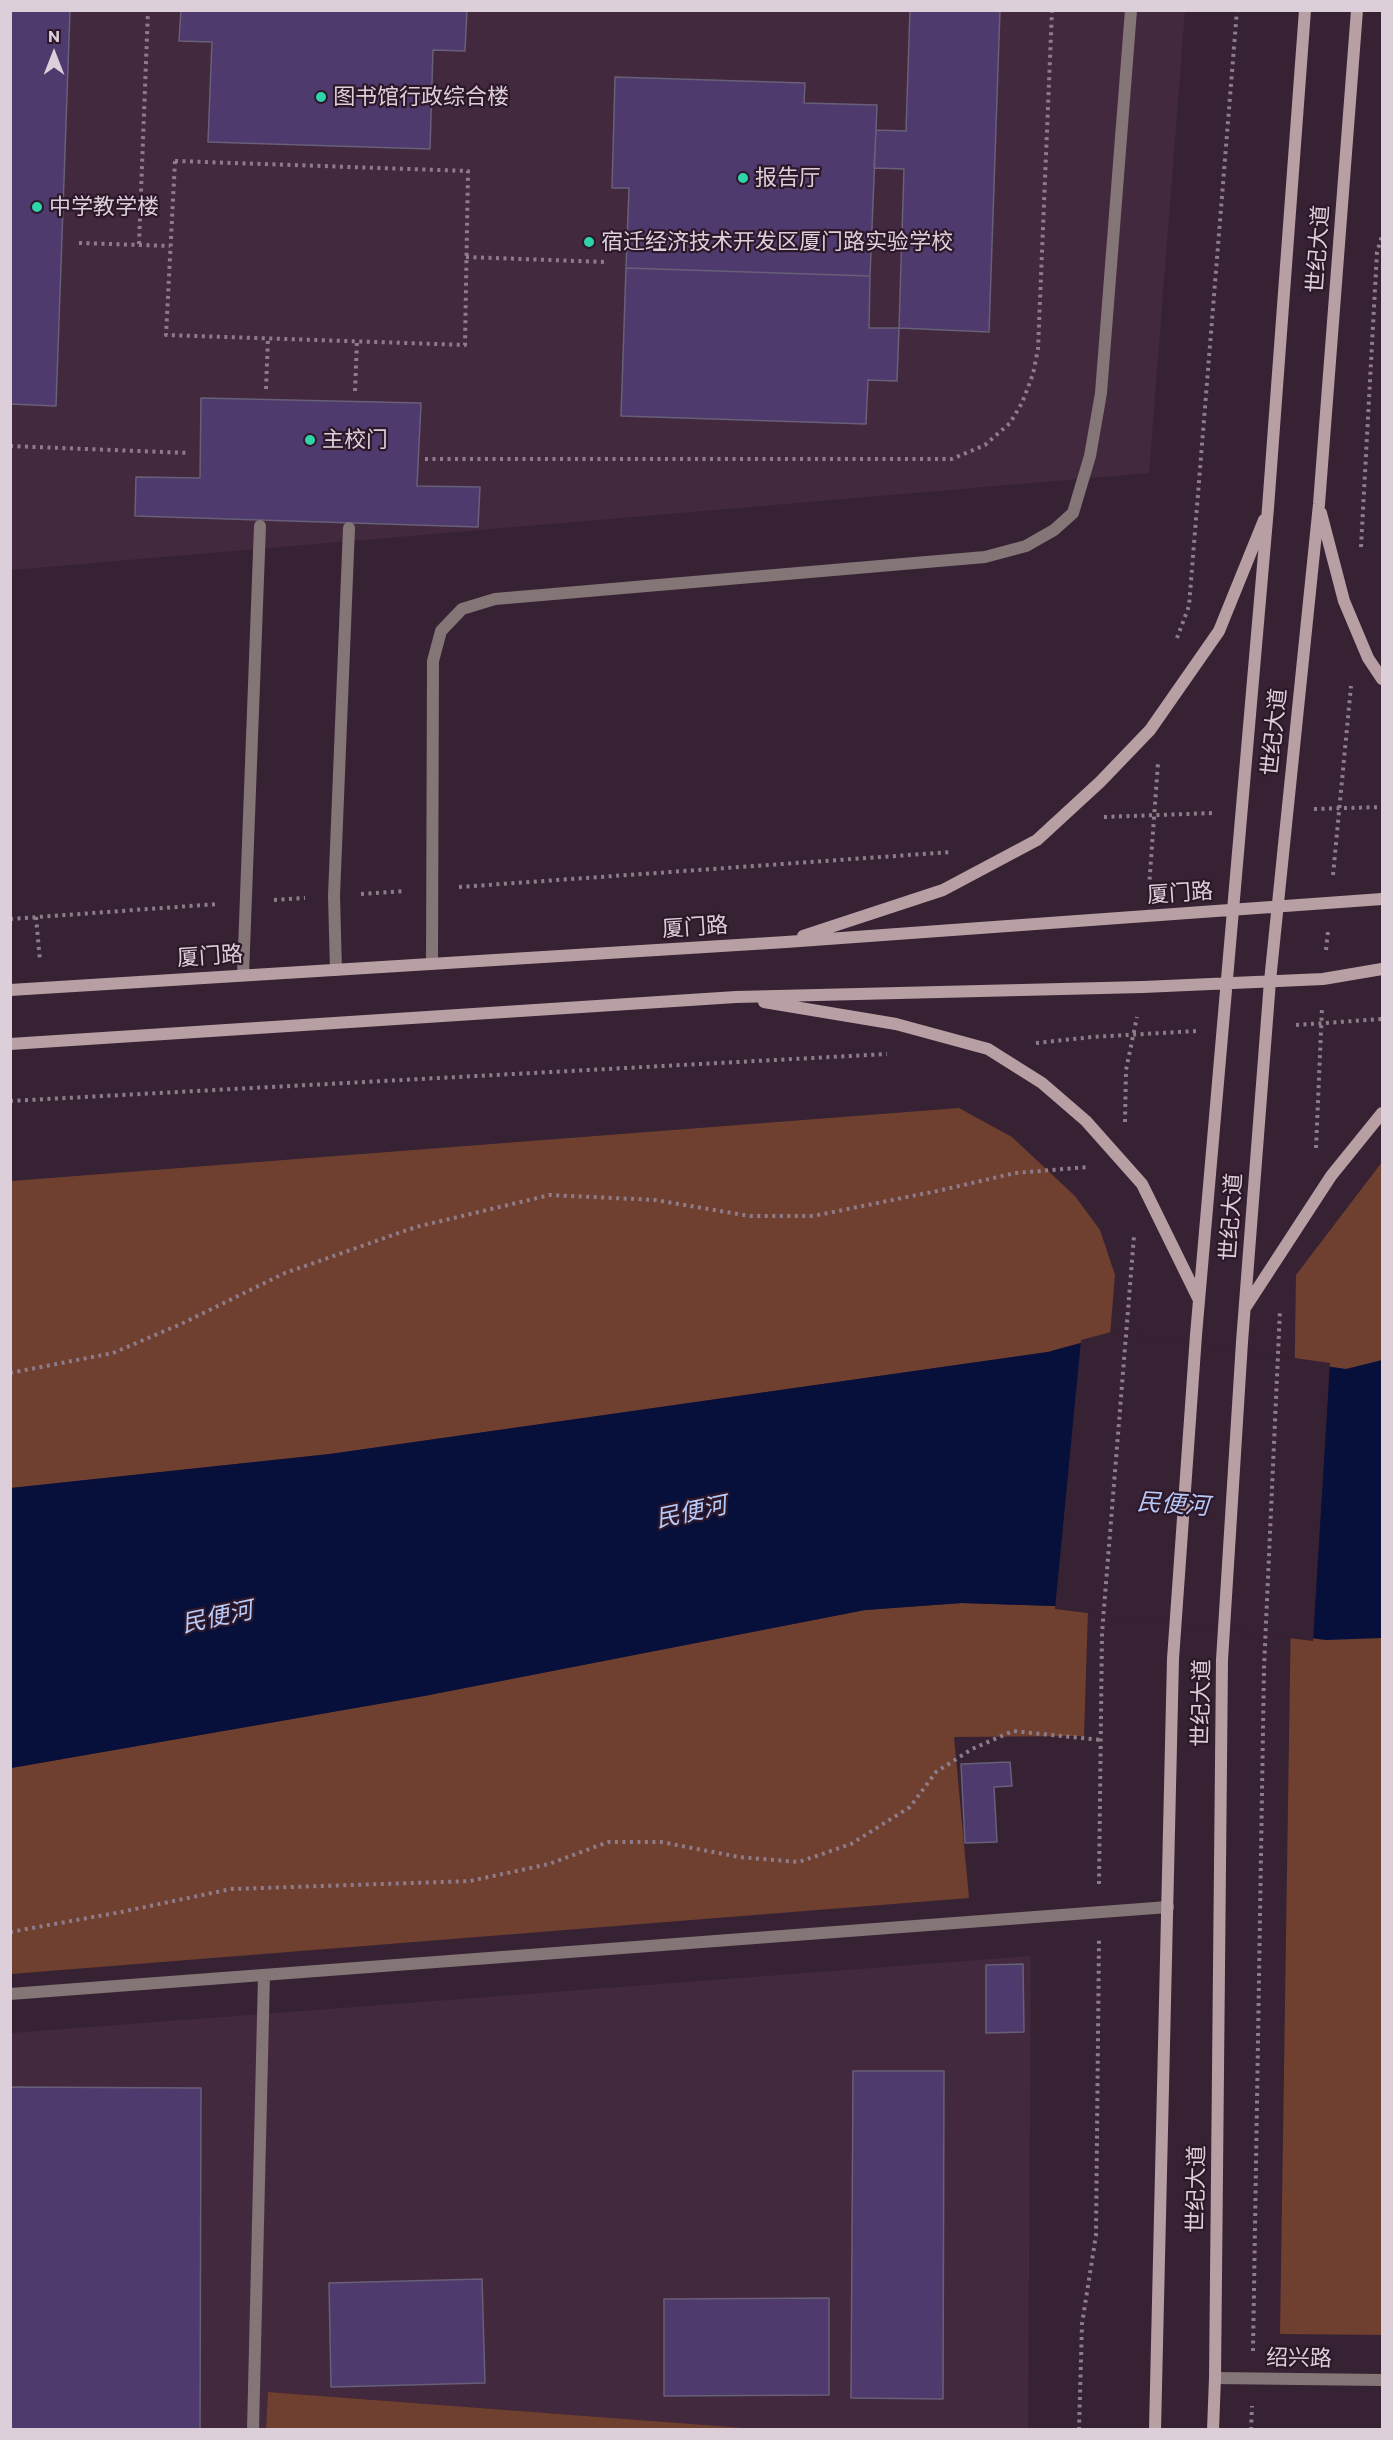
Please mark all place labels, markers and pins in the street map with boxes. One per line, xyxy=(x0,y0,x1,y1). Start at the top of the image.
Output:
place label: 图书馆行政综合楼 xyxy=(333,84,509,110)
marker: 图书馆行政综合楼 xyxy=(314,90,328,104)
place label: 报告厅 xyxy=(755,165,821,191)
marker: 报告厅 xyxy=(736,171,750,185)
place label: 中学教学楼 xyxy=(49,194,159,220)
marker: 中学教学楼 xyxy=(30,200,44,214)
place label: 宿迁经济技术开发区厦门路实验学校 xyxy=(601,229,953,255)
marker: 宿迁经济技术开发区厦门路实验学校 xyxy=(582,235,596,249)
place label: 主校门 xyxy=(322,427,388,453)
marker: 主校门 xyxy=(303,433,317,447)

